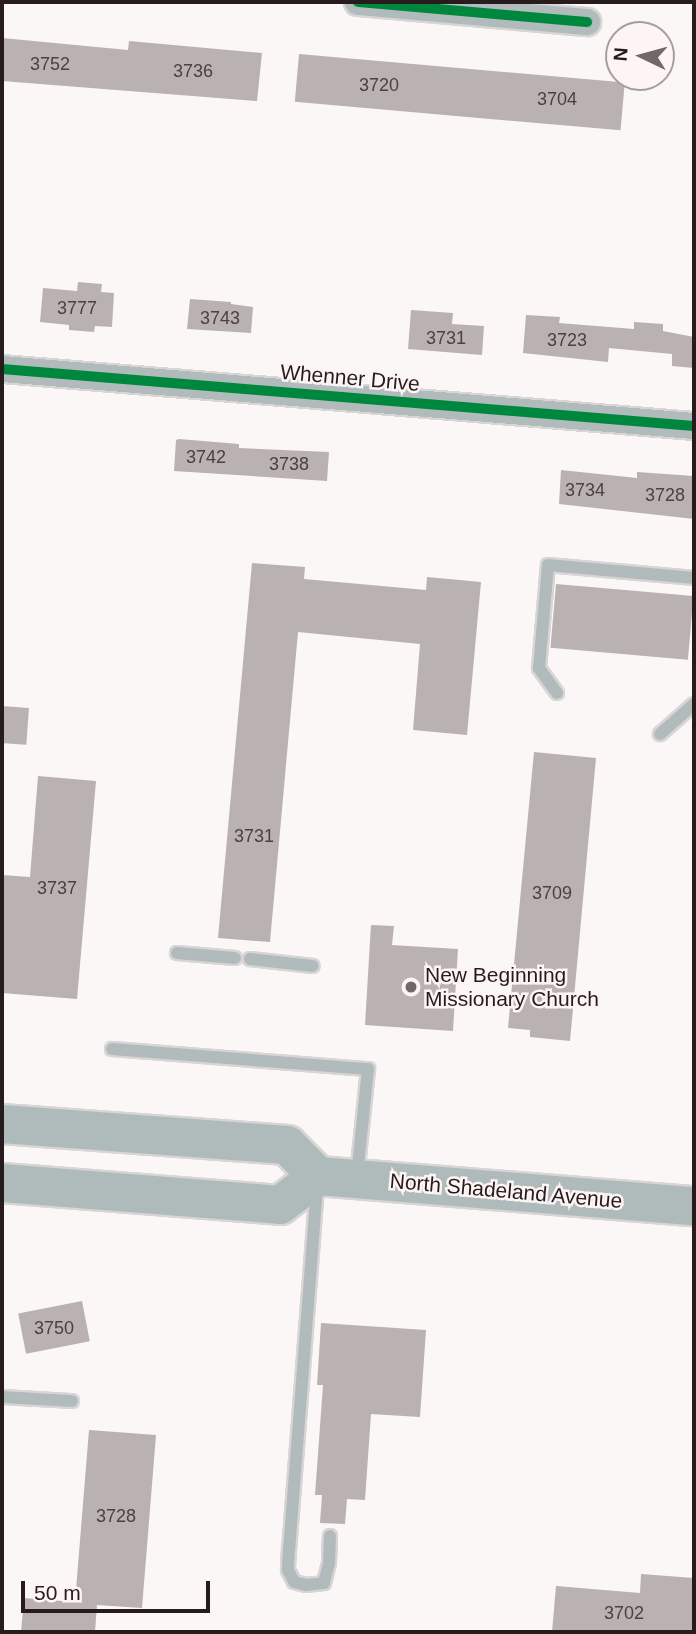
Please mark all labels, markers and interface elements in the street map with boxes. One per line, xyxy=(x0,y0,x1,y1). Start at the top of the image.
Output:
north arrow xyxy=(605,21,675,91)
text: N xyxy=(610,47,632,62)
house number: 3752 xyxy=(30,53,70,75)
house number: 3736 xyxy=(173,60,213,82)
house number: 3720 xyxy=(359,74,399,96)
house number: 3704 xyxy=(537,88,577,110)
house number: 3777 xyxy=(57,297,97,319)
house number: 3743 xyxy=(200,307,240,329)
house number: 3731 xyxy=(426,327,466,349)
house number: 3723 xyxy=(547,329,587,351)
street label: Whenner Drive xyxy=(279,359,421,397)
house number: 3742 xyxy=(186,446,226,468)
house number: 3738 xyxy=(269,453,309,475)
house number: 3734 xyxy=(565,479,605,501)
house number: 3728 xyxy=(645,484,685,506)
house number: 3731 xyxy=(234,825,274,847)
house number: 3737 xyxy=(37,877,77,899)
house number: 3709 xyxy=(532,882,572,904)
place label: New Beginning Missionary Church xyxy=(425,962,599,1012)
marker: New Beginning Missionary Church xyxy=(403,979,419,995)
street label: North Shadeland Avenue xyxy=(388,1168,624,1214)
house number: 3750 xyxy=(34,1317,74,1339)
house number: 3728 xyxy=(96,1505,136,1527)
scale bar xyxy=(24,1568,214,1612)
text: 50 m xyxy=(34,1581,81,1604)
house number: 3702 xyxy=(604,1602,644,1624)

